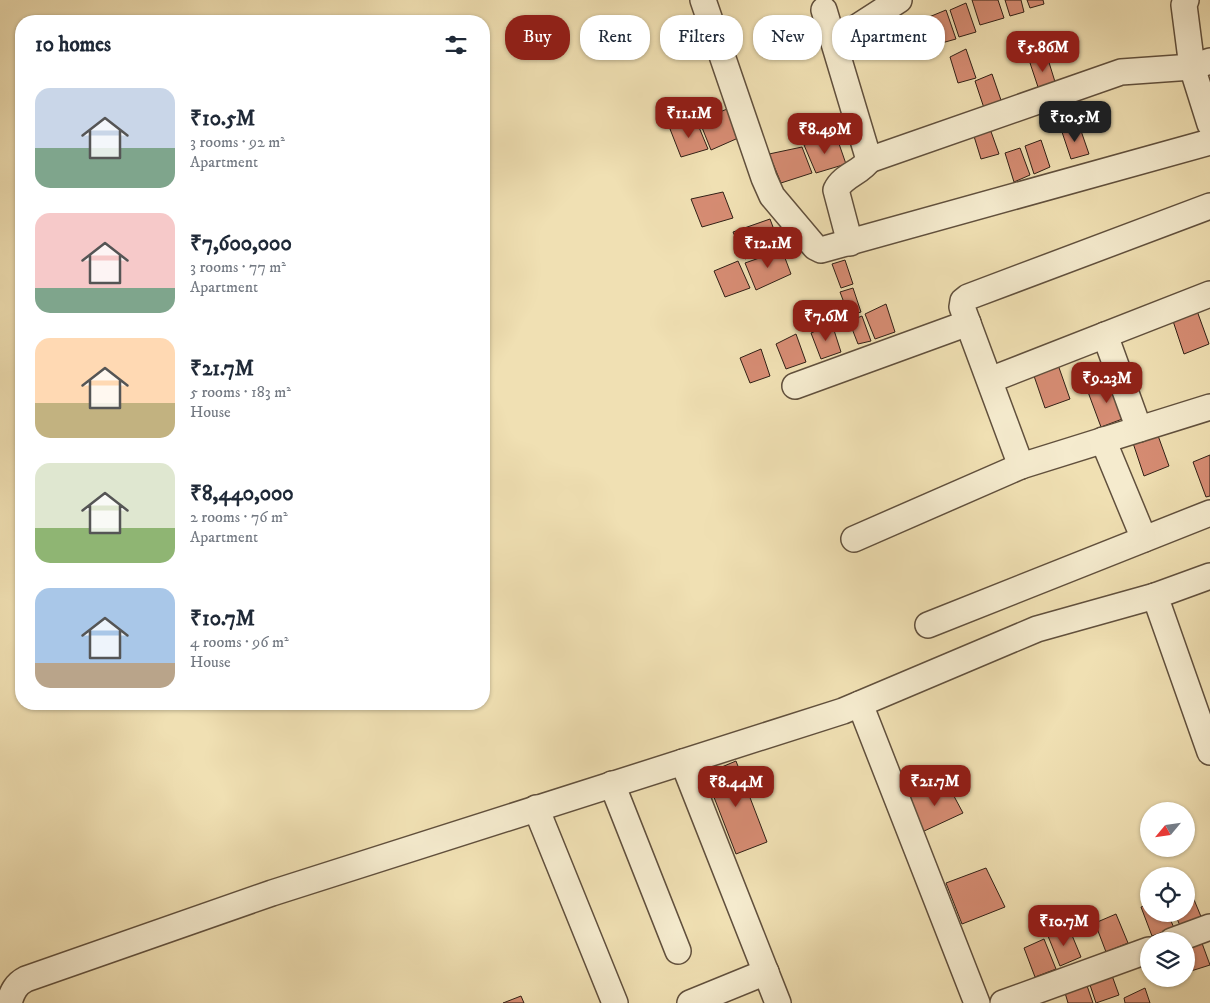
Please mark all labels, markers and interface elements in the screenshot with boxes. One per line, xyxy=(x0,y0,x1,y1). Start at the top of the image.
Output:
chip: Buy xyxy=(505,15,570,60)
chip: Rent xyxy=(580,15,650,60)
chip: Filters xyxy=(660,15,743,60)
chip: New xyxy=(753,15,822,60)
chip: Apartment xyxy=(832,15,945,60)
pin: ₹5.86M xyxy=(1002,30,1084,73)
icon: filters xyxy=(442,31,470,59)
text: 10 homes xyxy=(35,32,111,58)
text: ₹5.86M xyxy=(1017,37,1069,57)
pin: ₹11.1M xyxy=(648,96,730,139)
pin: ₹10.5M xyxy=(1034,100,1116,143)
text: ₹11.1M xyxy=(666,103,712,123)
text: ₹10.5M xyxy=(190,106,255,132)
text: ₹10.5M xyxy=(1050,107,1100,127)
icon: home xyxy=(75,108,135,168)
pin: ₹8.49M xyxy=(784,112,866,155)
text: ₹8.49M xyxy=(799,119,851,139)
text: 3 rooms · 92 m² xyxy=(190,132,285,152)
text: Apartment xyxy=(190,152,258,172)
pin: ₹12.1M xyxy=(727,226,809,269)
text: ₹7,600,000 xyxy=(190,231,292,257)
icon: home xyxy=(75,233,135,293)
text: ₹12.1M xyxy=(744,233,792,253)
text: 3 rooms · 77 m² xyxy=(190,257,286,277)
text: Apartment xyxy=(190,277,258,297)
pin: ₹7.6M xyxy=(791,300,861,342)
text: ₹7.6M xyxy=(804,306,848,326)
text: ₹21.7M xyxy=(190,356,254,382)
icon: home xyxy=(75,358,135,418)
pin: ₹9.23M xyxy=(1066,362,1148,404)
text: ₹9.23M xyxy=(1082,368,1132,388)
text: 5 rooms · 183 m² xyxy=(190,382,291,402)
text: House xyxy=(190,402,231,422)
text: ₹8,440,000 xyxy=(190,481,294,507)
icon: home xyxy=(75,483,135,543)
text: 2 rooms · 76 m² xyxy=(190,507,288,527)
text: Apartment xyxy=(190,527,258,547)
text: ₹10.7M xyxy=(190,606,255,632)
icon: home xyxy=(75,608,135,668)
text: 4 rooms · 96 m² xyxy=(190,632,289,652)
text: House xyxy=(190,652,231,672)
pin: ₹21.7M xyxy=(894,764,976,807)
pin: ₹8.44M xyxy=(695,766,777,808)
text: ₹21.7M xyxy=(911,771,959,791)
text: ₹8.44M xyxy=(709,772,763,792)
north arrow xyxy=(1140,802,1195,858)
map controls xyxy=(1140,802,1195,987)
button: locate xyxy=(1140,867,1195,922)
pin: ₹10.7M xyxy=(1023,904,1105,947)
text: ₹10.7M xyxy=(1039,911,1089,931)
button: layers xyxy=(1140,932,1195,987)

